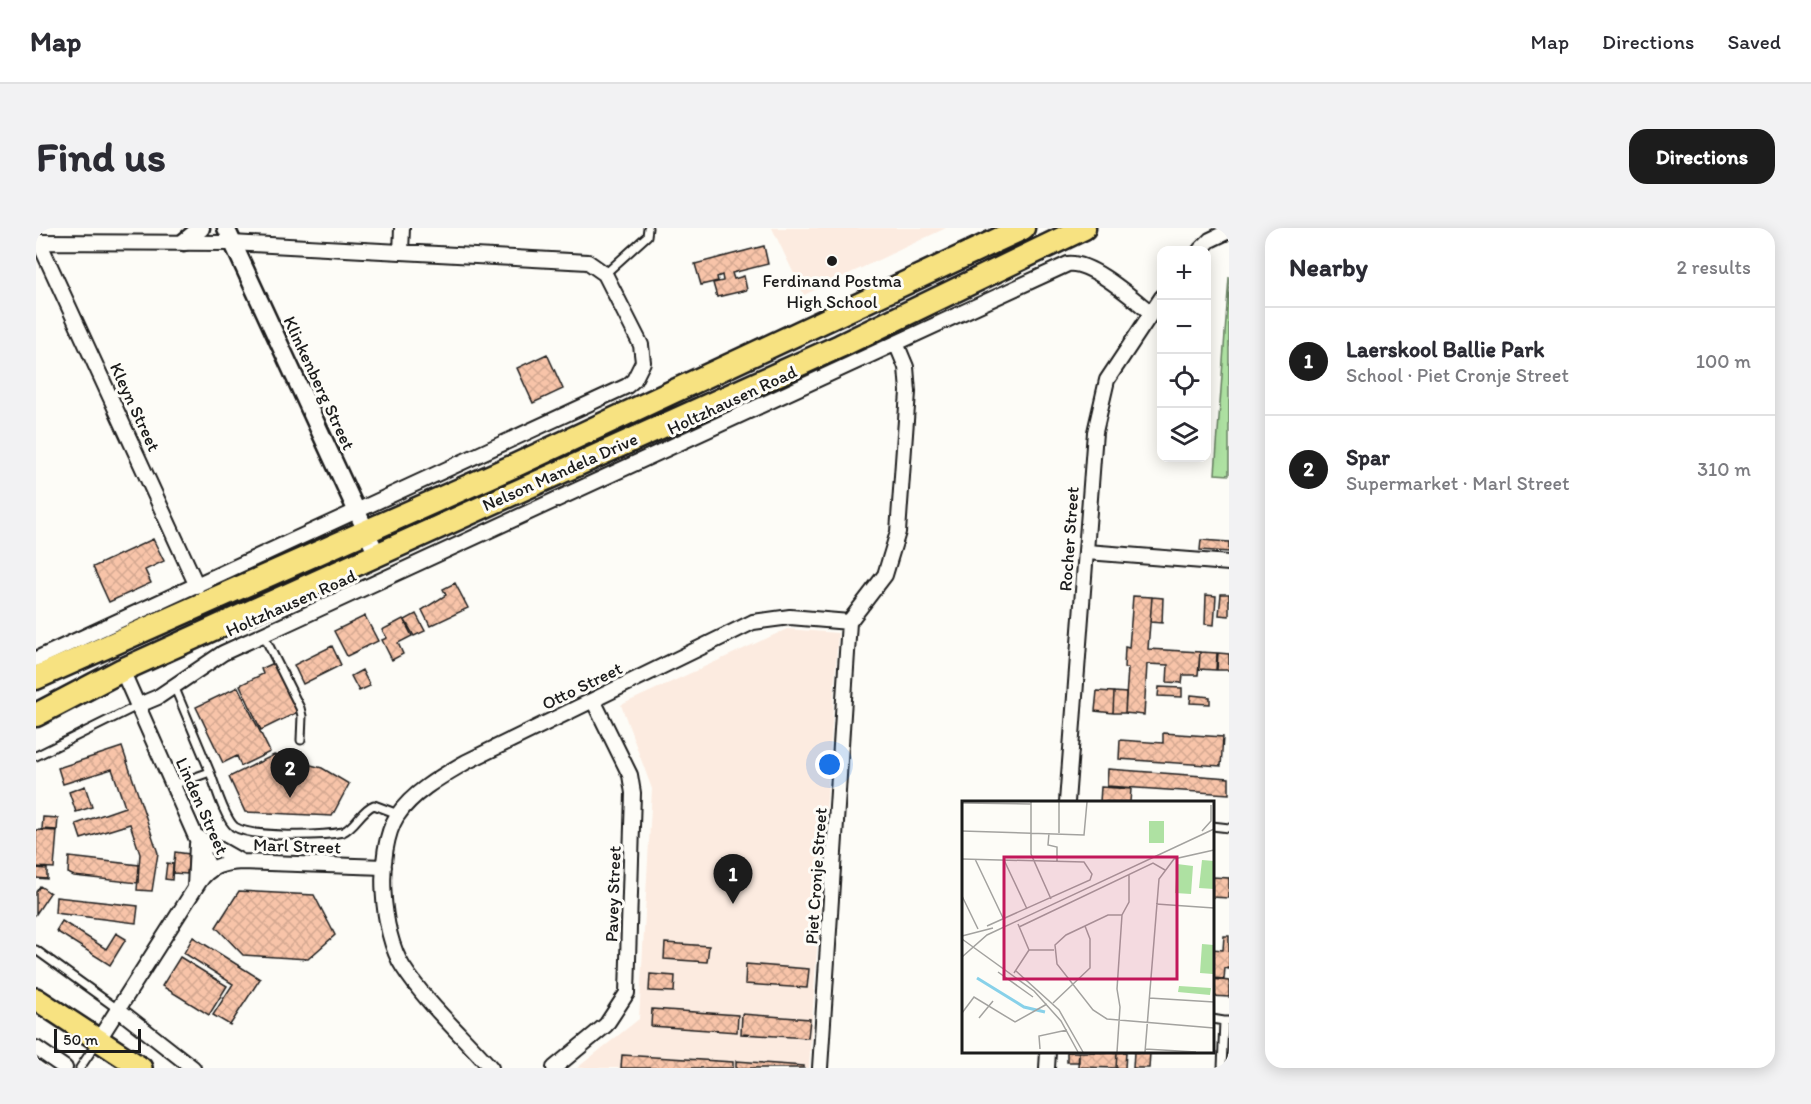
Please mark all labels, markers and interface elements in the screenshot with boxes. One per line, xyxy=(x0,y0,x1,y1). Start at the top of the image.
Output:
text: Map xyxy=(30,24,81,58)
text: Map xyxy=(1531,29,1569,54)
text: Directions xyxy=(1602,29,1694,54)
text: Saved xyxy=(1727,29,1781,54)
button: Directions xyxy=(1629,129,1775,184)
text: Find us xyxy=(36,131,166,182)
map controls xyxy=(1157,246,1211,462)
button: + xyxy=(1157,246,1211,300)
text: Nearby xyxy=(1289,251,1368,283)
marker: Ferdinand Postma High School xyxy=(825,254,839,268)
text: 2 results xyxy=(1677,255,1751,279)
place label: Ferdinand Postma High School xyxy=(762,270,902,313)
button: − xyxy=(1157,300,1211,354)
street label: Klinkenberg Street xyxy=(278,313,360,454)
text: Laerskool Ballie Park xyxy=(1346,336,1544,363)
text: 1 xyxy=(1304,349,1313,373)
text: 100 m xyxy=(1696,349,1751,373)
button: locate xyxy=(1157,354,1211,408)
street label: Kleyn Street xyxy=(105,359,165,455)
street label: Holtzhausen Road xyxy=(664,360,800,440)
text: School · Piet Cronje Street xyxy=(1346,363,1569,387)
button: layers xyxy=(1157,408,1211,462)
street label: Nelson Mandela Drive xyxy=(479,428,641,516)
text: Spar xyxy=(1346,444,1390,471)
text: 2 xyxy=(1303,457,1314,481)
text: 310 m xyxy=(1697,457,1751,481)
text: Supermarket · Marl Street xyxy=(1346,471,1570,495)
street label: Rocher Street xyxy=(1054,486,1084,592)
street label: Holtzhausen Road xyxy=(222,564,360,642)
street label: Otto Street xyxy=(538,657,626,715)
pin: 2 xyxy=(270,748,310,798)
your location xyxy=(815,750,844,779)
street label: Linden Street xyxy=(171,754,233,858)
inset map xyxy=(962,801,1214,1053)
street label: Piet Cronje Street xyxy=(800,807,832,945)
street label: Marl Street xyxy=(253,833,341,859)
street label: Pavey Street xyxy=(600,845,626,943)
pin: 1 xyxy=(714,854,752,904)
scale bar xyxy=(54,1026,141,1054)
text: 50 m xyxy=(63,1030,98,1049)

